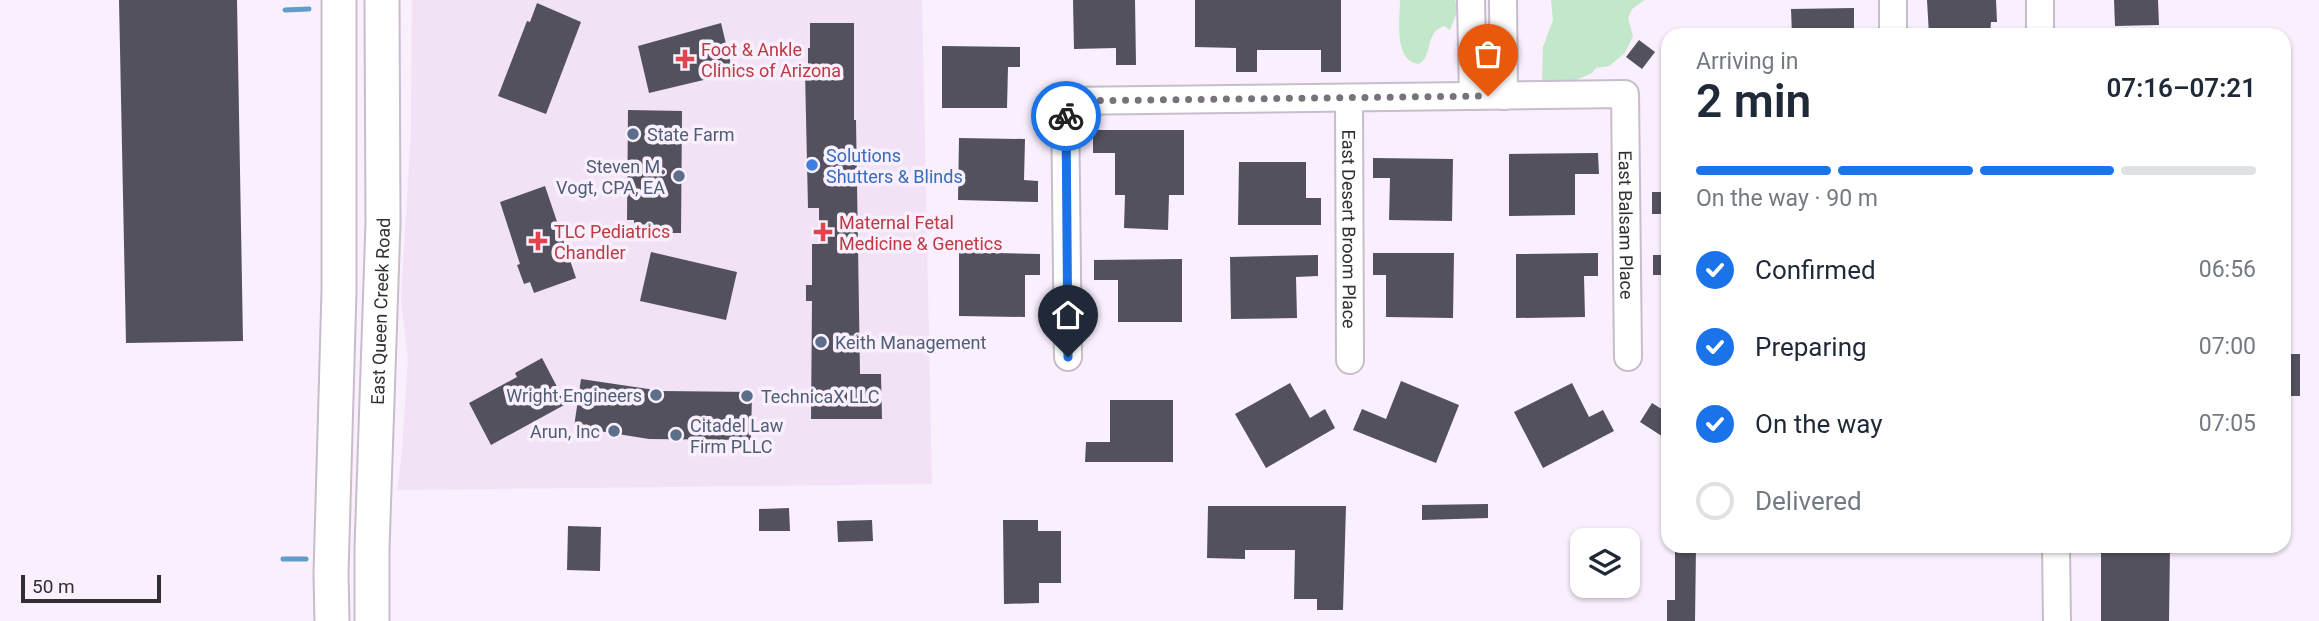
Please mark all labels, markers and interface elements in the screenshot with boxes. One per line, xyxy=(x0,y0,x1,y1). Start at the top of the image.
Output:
pin xyxy=(1458,24,1518,96)
icon: bag xyxy=(1469,35,1507,73)
place label: Foot & Ankle Clinics of Arizona xyxy=(701,39,841,81)
text: Arriving in xyxy=(1696,48,1799,75)
marker: Foot & Ankle Clinics of Arizona xyxy=(675,49,695,69)
text: 07:16–07:21 xyxy=(2106,73,2256,103)
text: 2 min xyxy=(1696,74,1811,128)
courier xyxy=(1031,81,1101,151)
icon: bike xyxy=(1047,97,1085,135)
place label: State Farm xyxy=(647,124,735,145)
marker: State Farm xyxy=(625,126,641,142)
street label: East Desert Broom Place xyxy=(1339,129,1360,329)
place label: Solutions Shutters & Blinds xyxy=(826,145,963,187)
street label: East Balsam Place xyxy=(1615,150,1638,300)
place label: Steven M. Vogt, CPA, EA xyxy=(556,156,665,198)
marker: Solutions Shutters & Blinds xyxy=(804,157,820,173)
marker: Steven M. Vogt, CPA, EA xyxy=(671,168,687,184)
text: On the way · 90 m xyxy=(1696,185,1878,212)
place label: Maternal Fetal Medicine & Genetics xyxy=(839,212,1002,254)
street label: East Queen Creek Road xyxy=(366,218,394,405)
place label: TLC Pediatrics Chandler xyxy=(554,221,670,263)
marker: Maternal Fetal Medicine & Genetics xyxy=(813,222,833,242)
marker: TLC Pediatrics Chandler xyxy=(528,231,548,251)
icon: check xyxy=(1696,251,1734,289)
text: Confirmed xyxy=(1755,255,1876,285)
text: 06:56 xyxy=(2199,256,2256,283)
pin xyxy=(1038,285,1098,357)
icon: home xyxy=(1049,296,1087,334)
icon: check xyxy=(1696,328,1734,366)
place label: Keith Management xyxy=(835,332,986,353)
text: Preparing xyxy=(1755,332,1867,362)
text: 07:00 xyxy=(2199,333,2256,360)
marker: Keith Management xyxy=(813,334,829,350)
place label: Wright Engineers xyxy=(506,385,642,406)
place label: TechnicaX LLC xyxy=(761,386,880,407)
marker: Wright Engineers xyxy=(648,387,664,403)
marker: TechnicaX LLC xyxy=(739,388,755,404)
icon: check xyxy=(1696,405,1734,443)
text: On the way xyxy=(1755,409,1883,439)
text: 07:05 xyxy=(2199,410,2256,437)
place label: Citadel Law Firm PLLC xyxy=(690,415,784,457)
place label: Arun, Inc xyxy=(530,421,600,442)
marker: Arun, Inc xyxy=(606,423,622,439)
marker: Citadel Law Firm PLLC xyxy=(668,427,684,443)
text: Delivered xyxy=(1755,486,1862,516)
map controls xyxy=(1570,528,1640,598)
button: layers xyxy=(1570,528,1640,598)
scale bar xyxy=(21,572,161,604)
text: 50 m xyxy=(32,575,75,598)

